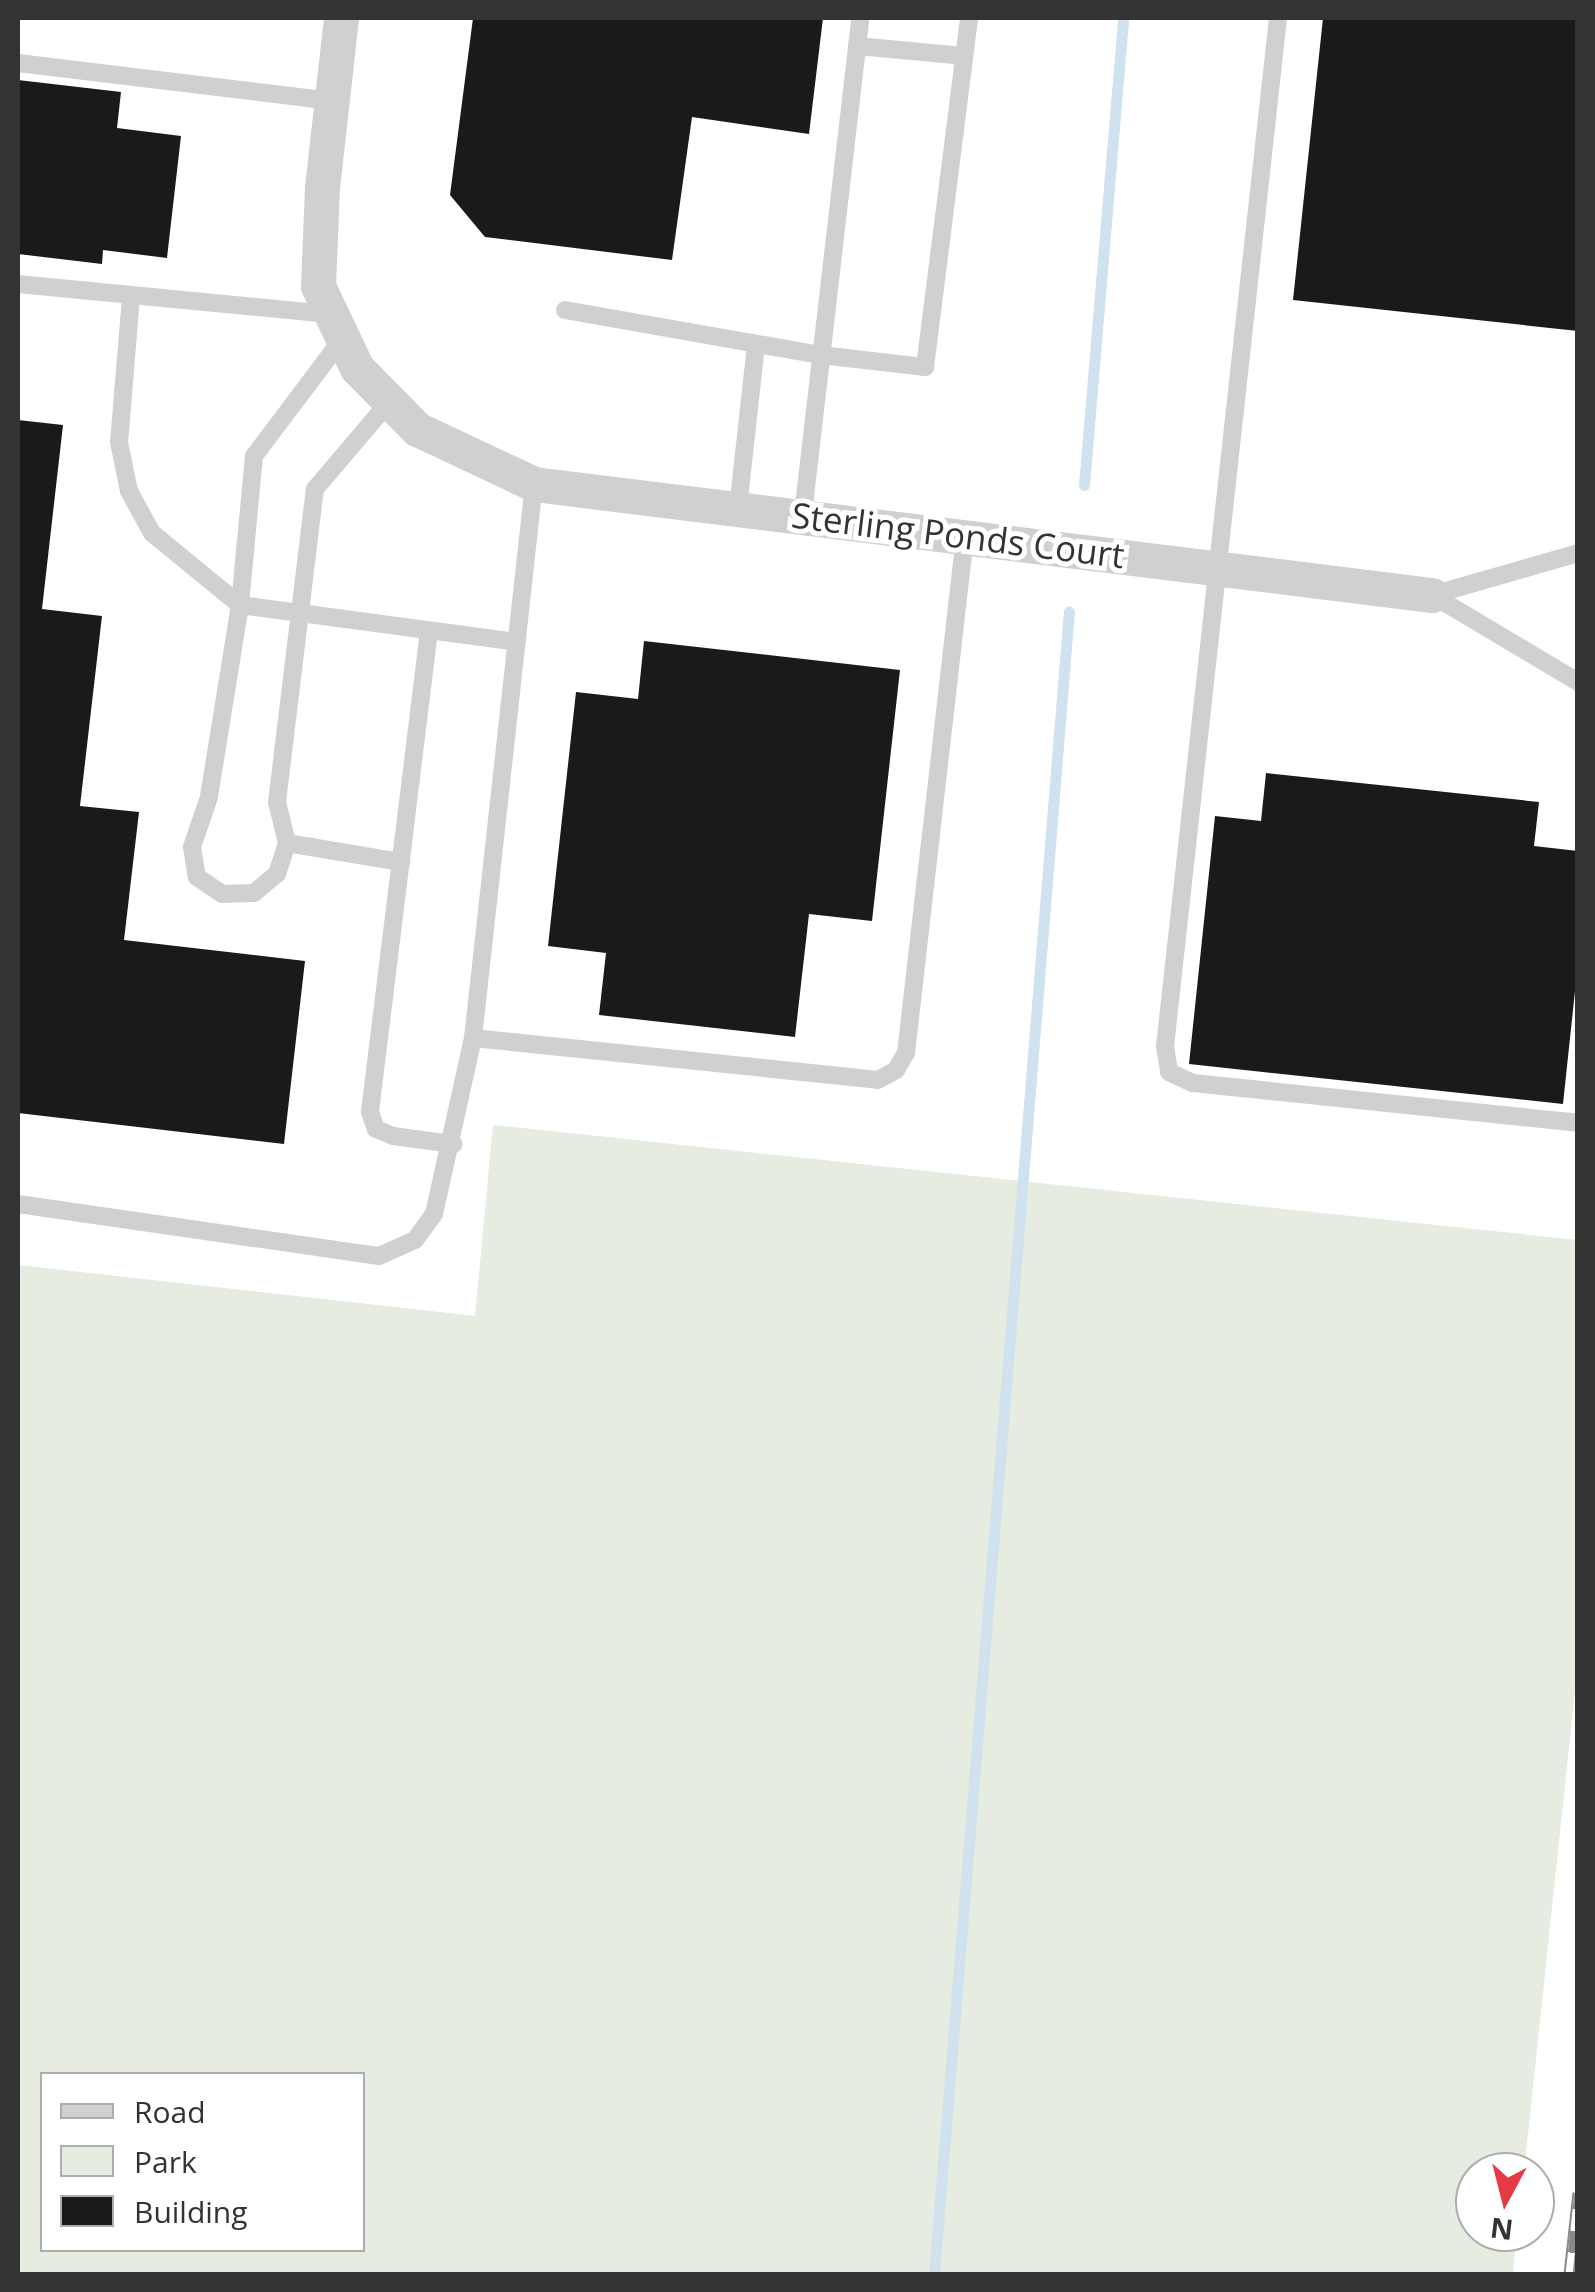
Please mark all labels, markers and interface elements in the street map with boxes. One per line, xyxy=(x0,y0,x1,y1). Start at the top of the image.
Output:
street label: Sterling Ponds Court xyxy=(789,494,1127,576)
legend xyxy=(40,2072,365,2252)
text: Road xyxy=(134,2091,206,2132)
text: Park xyxy=(134,2141,197,2182)
north arrow xyxy=(1455,2152,1555,2252)
text: Building xyxy=(134,2191,248,2232)
text: N xyxy=(1488,2210,1515,2250)

